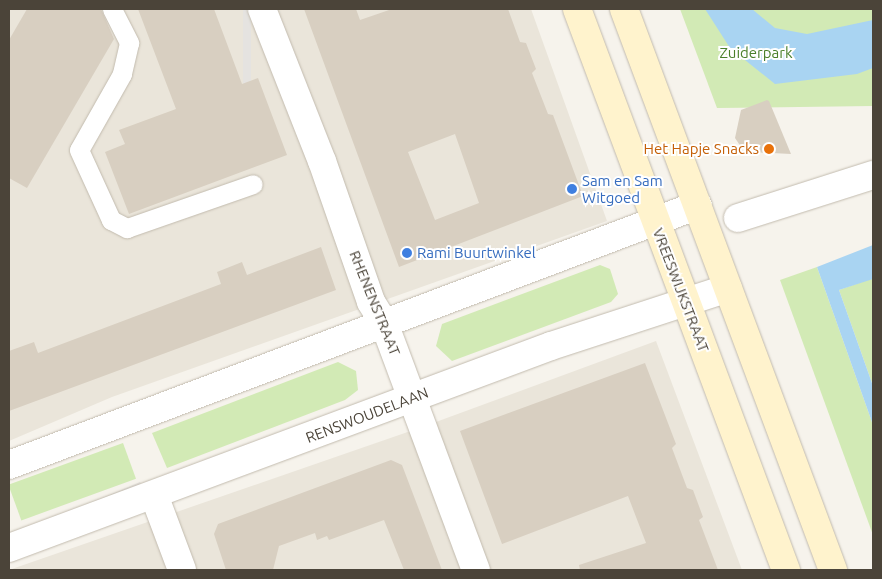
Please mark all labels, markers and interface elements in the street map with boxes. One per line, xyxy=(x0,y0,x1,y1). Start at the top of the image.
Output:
park label: Zuiderpark xyxy=(719,44,793,62)
place label: Het Hapje Snacks xyxy=(643,140,759,158)
marker: Het Hapje Snacks xyxy=(763,143,775,155)
place label: Sam en Sam Witgoed xyxy=(582,171,663,206)
marker: Sam en Sam Witgoed xyxy=(566,183,578,195)
street label: VREESWIJKSTRAAT xyxy=(649,226,713,354)
place label: Rami Buurtwinkel xyxy=(417,244,536,262)
marker: Rami Buurtwinkel xyxy=(401,247,413,259)
street label: RHENENSTRAAT xyxy=(346,248,404,358)
street label: RENSWOUDELAAN xyxy=(303,383,431,447)

